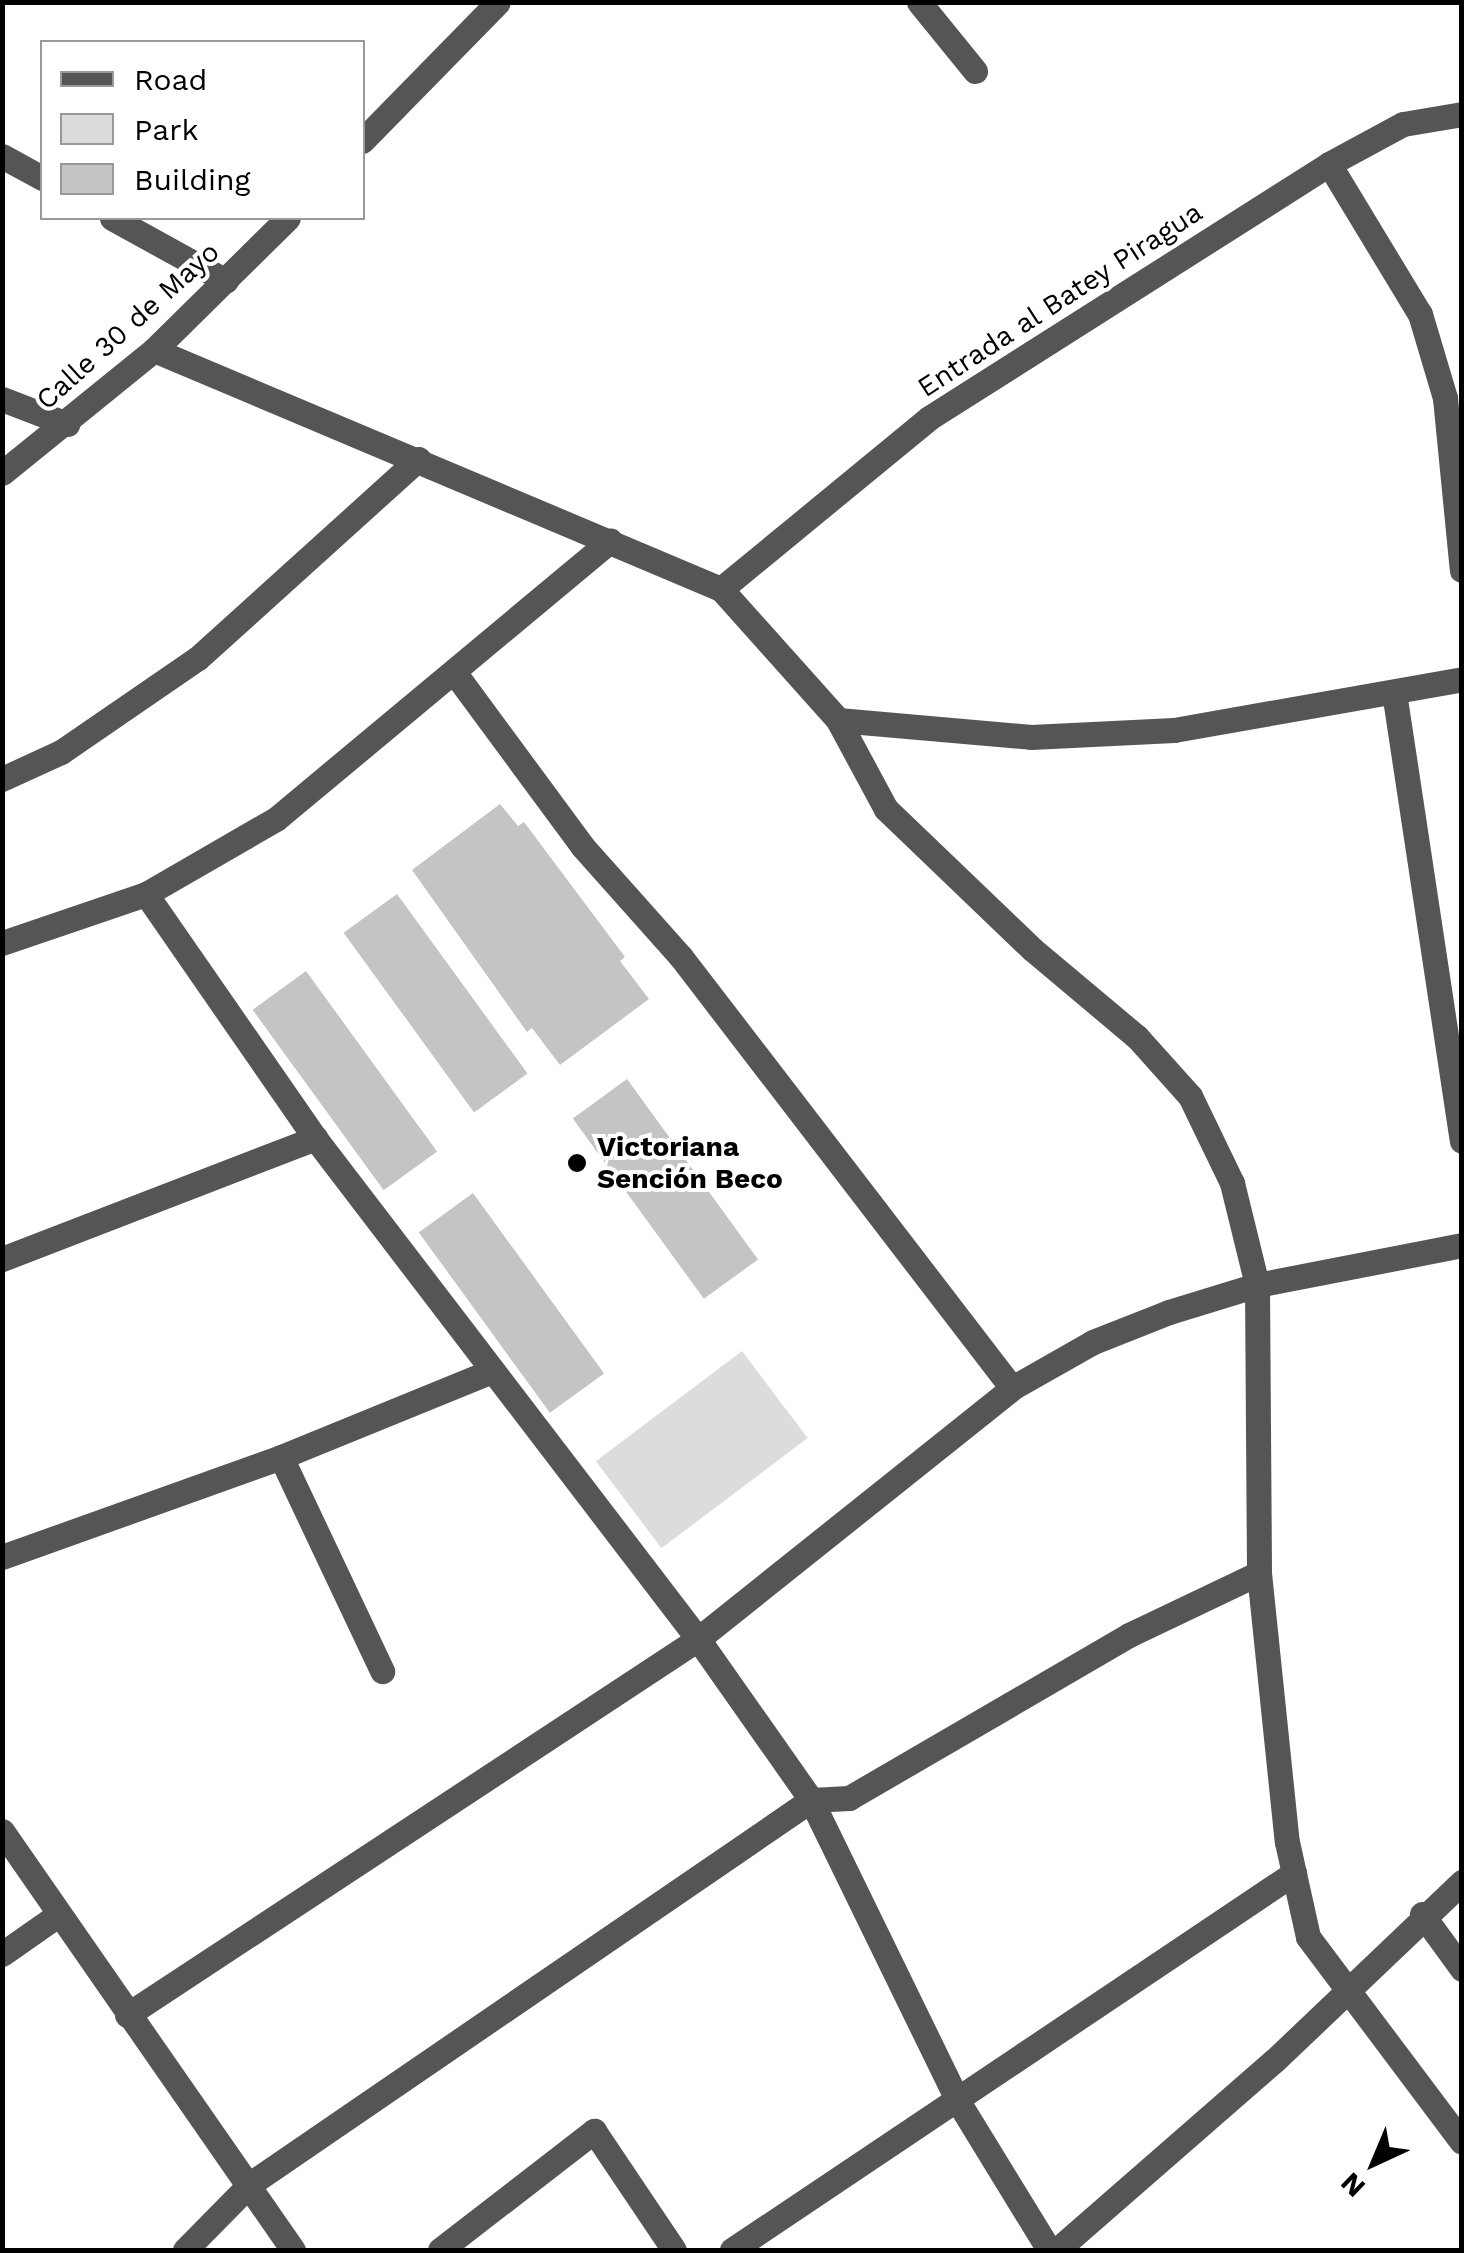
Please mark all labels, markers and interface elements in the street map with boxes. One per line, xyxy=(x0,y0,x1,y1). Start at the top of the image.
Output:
legend xyxy=(40,40,365,220)
text: Road xyxy=(134,62,207,97)
text: Park xyxy=(134,112,199,147)
text: Building xyxy=(134,162,251,197)
street label: Entrada al Batey Piragua xyxy=(910,195,1210,405)
street label: Calle 30 de Mayo xyxy=(30,235,226,417)
place label: Victoriana Sención Beco xyxy=(597,1130,783,1196)
marker: Victoriana Sención Beco xyxy=(566,1152,588,1174)
north arrow xyxy=(1324,2113,1424,2213)
text: N xyxy=(1334,2166,1372,2204)

